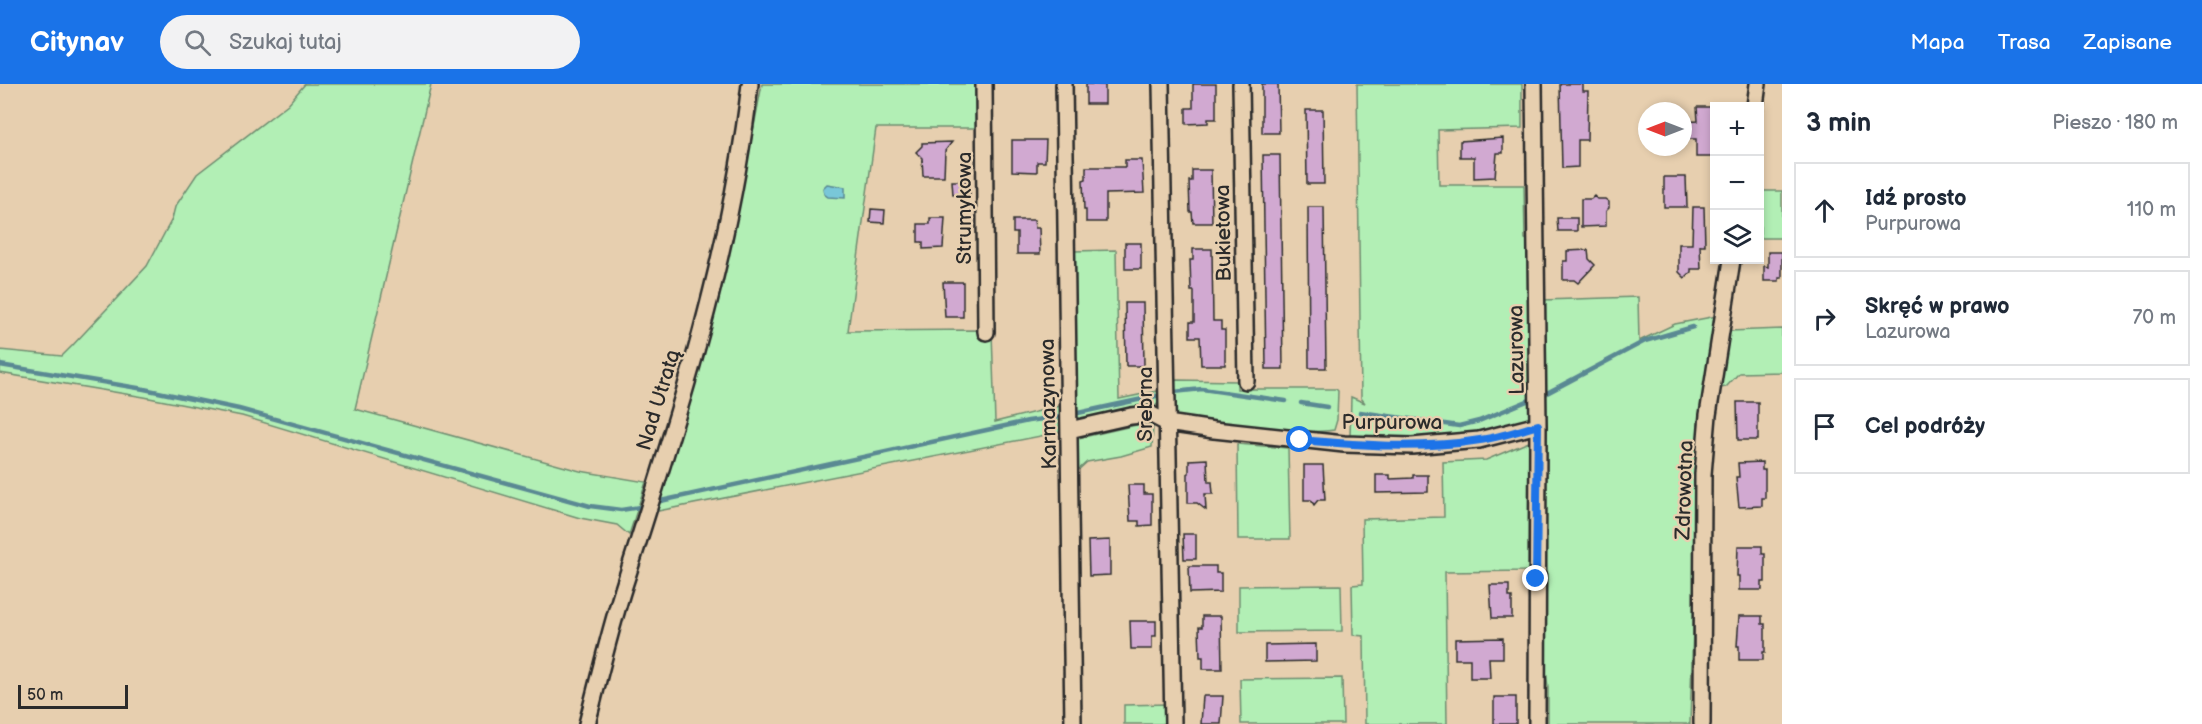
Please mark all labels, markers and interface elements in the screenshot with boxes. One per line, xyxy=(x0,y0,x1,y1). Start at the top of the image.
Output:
search box xyxy=(160,15,580,69)
text: Citynav xyxy=(30,26,124,59)
icon: search xyxy=(181,26,214,59)
text: Szukaj tutaj xyxy=(229,29,342,56)
text: Mapa xyxy=(1911,30,1965,55)
text: Trasa xyxy=(1998,30,2051,55)
text: Zapisane xyxy=(2084,30,2172,55)
north arrow xyxy=(1638,102,1692,156)
map controls xyxy=(1710,102,1764,264)
button: + xyxy=(1710,102,1764,156)
text: 3 min xyxy=(1806,108,1871,139)
text: Pieszo · 180 m xyxy=(2052,111,2178,135)
street label: Strumykowa xyxy=(952,152,977,264)
button: − xyxy=(1710,156,1764,210)
street label: Bukietowa xyxy=(1210,184,1237,282)
text: Idź prosto xyxy=(1865,185,1967,212)
icon: ahead xyxy=(1808,194,1841,227)
text: 110 m xyxy=(2127,198,2176,222)
button: layers xyxy=(1710,210,1764,264)
text: Purpurowa xyxy=(1865,212,1961,236)
text: Skręć w prawo xyxy=(1865,293,2010,320)
icon: right xyxy=(1808,302,1841,335)
street label: Lazurowa xyxy=(1503,305,1530,395)
text: 70 m xyxy=(2132,306,2176,330)
text: Lazurowa xyxy=(1865,320,1951,344)
street label: Karmazynowa xyxy=(1035,338,1062,470)
street label: Nad Utratą xyxy=(631,346,686,454)
street label: Srebrna xyxy=(1133,366,1158,442)
street label: Purpurowa xyxy=(1342,410,1442,435)
icon: arrive xyxy=(1808,410,1841,443)
text: Cel podróży xyxy=(1865,413,1985,440)
route start xyxy=(1286,426,1312,452)
street label: Zdrowotna xyxy=(1670,440,1699,541)
route end xyxy=(1522,565,1548,591)
scale bar xyxy=(18,682,128,710)
text: 50 m xyxy=(27,686,63,705)

